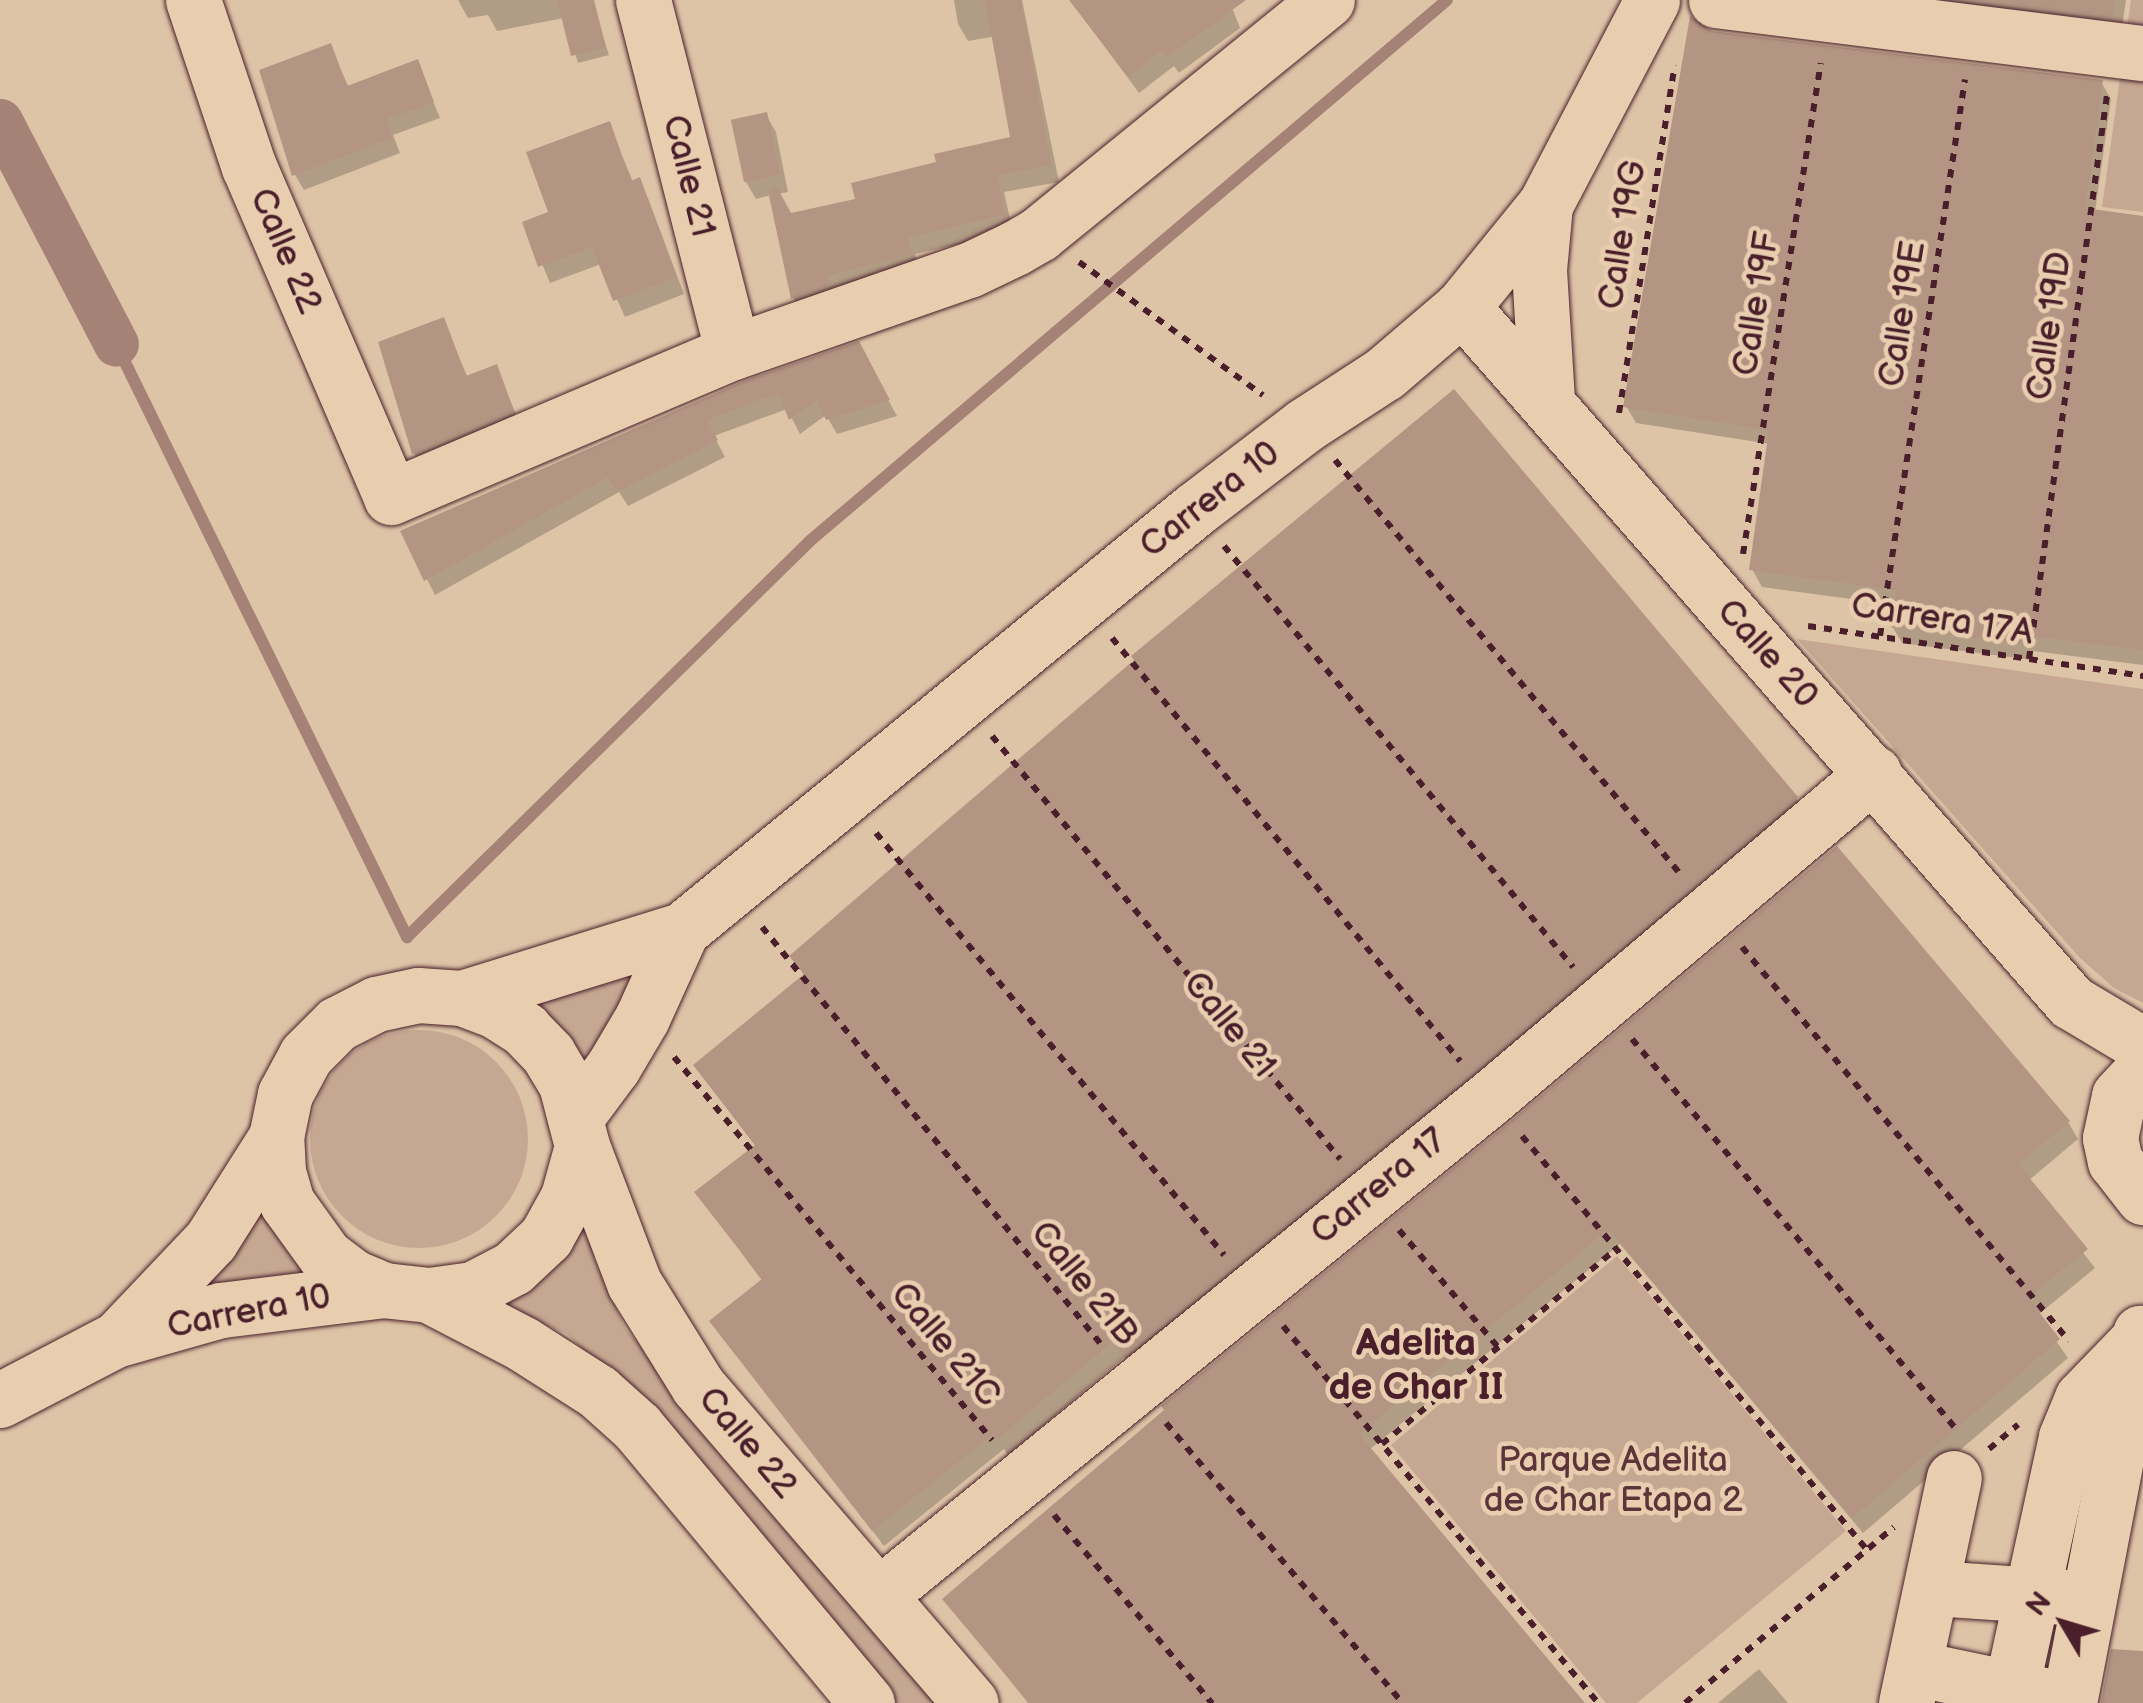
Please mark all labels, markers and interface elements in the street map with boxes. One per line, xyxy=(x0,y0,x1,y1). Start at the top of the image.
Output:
street label: Calle 21 xyxy=(653,111,723,241)
street label: Calle 19G xyxy=(1591,157,1655,313)
street label: Calle 22 xyxy=(240,182,330,320)
street label: Calle 19F xyxy=(1725,229,1789,379)
street label: Calle 19E xyxy=(1871,238,1935,390)
street label: Calle 19D xyxy=(2019,249,2081,403)
street label: Carrera 10 xyxy=(1132,433,1288,567)
street label: Carrera 17A xyxy=(1848,585,2036,655)
street label: Calle 20 xyxy=(1707,591,1827,717)
street label: Calle 21 xyxy=(1174,964,1284,1086)
street label: Carrera 17 xyxy=(1303,1120,1455,1254)
street label: Calle 21B xyxy=(1021,1213,1147,1355)
street label: Calle 21C xyxy=(881,1275,1009,1415)
street label: Carrera 10 xyxy=(164,1276,334,1348)
district label: Adelita de Char II xyxy=(1328,1321,1504,1410)
street label: Calle 22 xyxy=(689,1379,805,1507)
park label: Parque Adelita de Char Etapa 2 xyxy=(1483,1440,1743,1522)
north arrow xyxy=(2013,1573,2113,1673)
text: N xyxy=(2019,1586,2058,1623)

